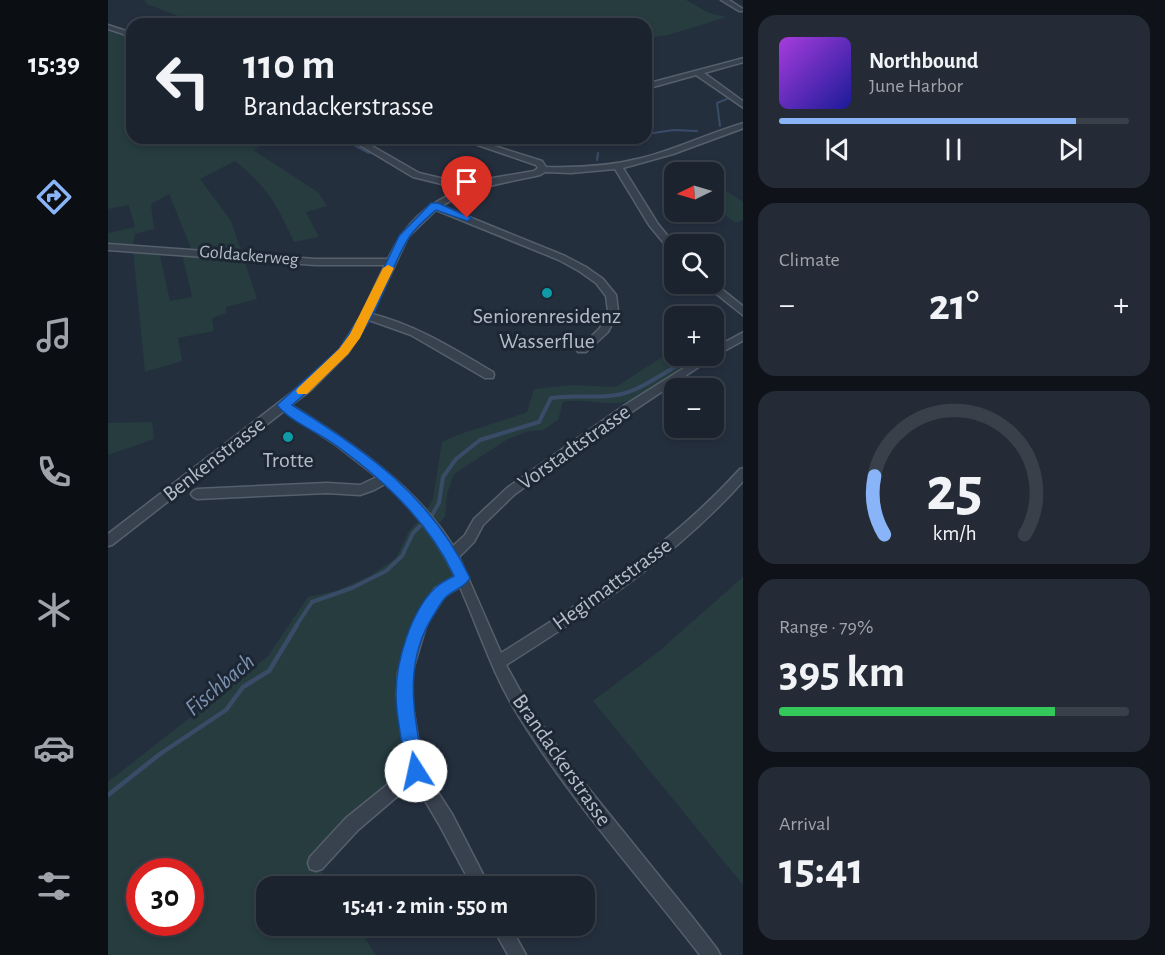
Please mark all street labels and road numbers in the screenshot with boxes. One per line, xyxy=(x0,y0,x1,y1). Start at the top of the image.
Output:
street label: Goldackerweg xyxy=(199,243,299,269)
street label: Vorstadtstrasse xyxy=(514,400,634,494)
street label: Benkenstrasse xyxy=(159,412,269,506)
street label: Hegimattstrasse xyxy=(548,534,676,634)
street label: Brandackerstrasse xyxy=(508,690,616,830)

